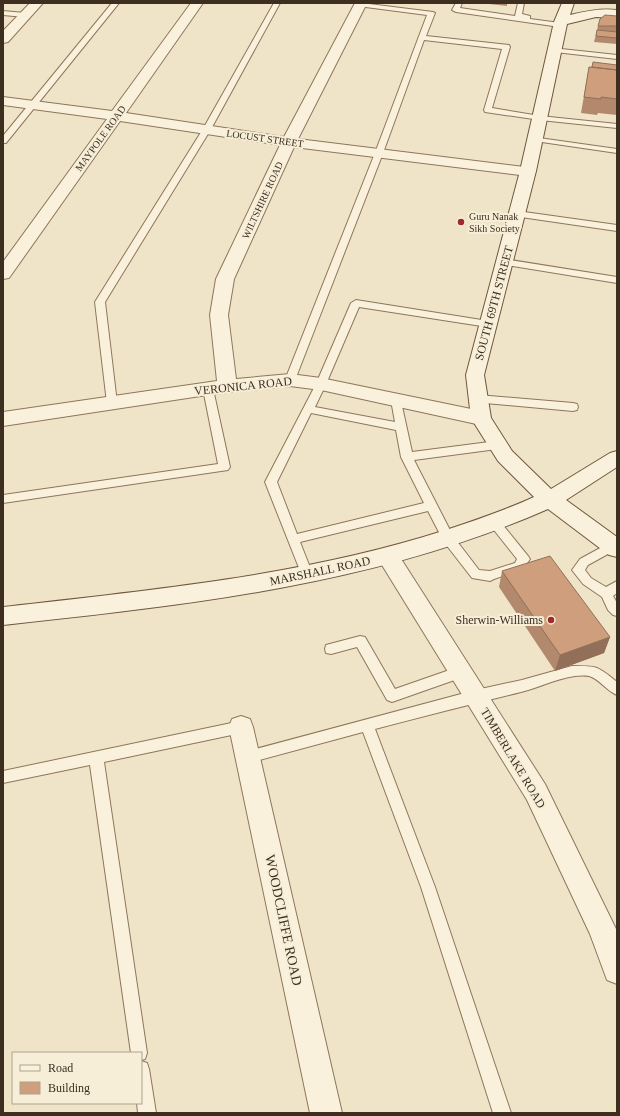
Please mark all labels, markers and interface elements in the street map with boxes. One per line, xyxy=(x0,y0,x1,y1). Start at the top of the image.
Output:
street label: MAYPOLE ROAD xyxy=(73,103,128,173)
street label: LOCUST STREET xyxy=(226,128,304,149)
street label: WILTSHIRE ROAD xyxy=(240,160,285,241)
place label: Guru Nanak Sikh Society xyxy=(469,211,520,234)
marker: Guru Nanak Sikh Society xyxy=(456,217,466,227)
street label: SOUTH 69TH STREET xyxy=(472,244,516,362)
street label: VERONICA ROAD xyxy=(193,374,293,398)
street label: MARSHALL ROAD xyxy=(268,553,372,589)
place label: Sherwin-Williams xyxy=(455,613,543,627)
marker: Sherwin-Williams xyxy=(546,615,556,625)
street label: TIMBERLAKE ROAD xyxy=(478,705,549,811)
street label: WOODCLIFFE ROAD xyxy=(262,853,305,987)
legend xyxy=(12,1052,142,1104)
text: Road xyxy=(48,1061,73,1075)
text: Building xyxy=(48,1081,90,1095)

